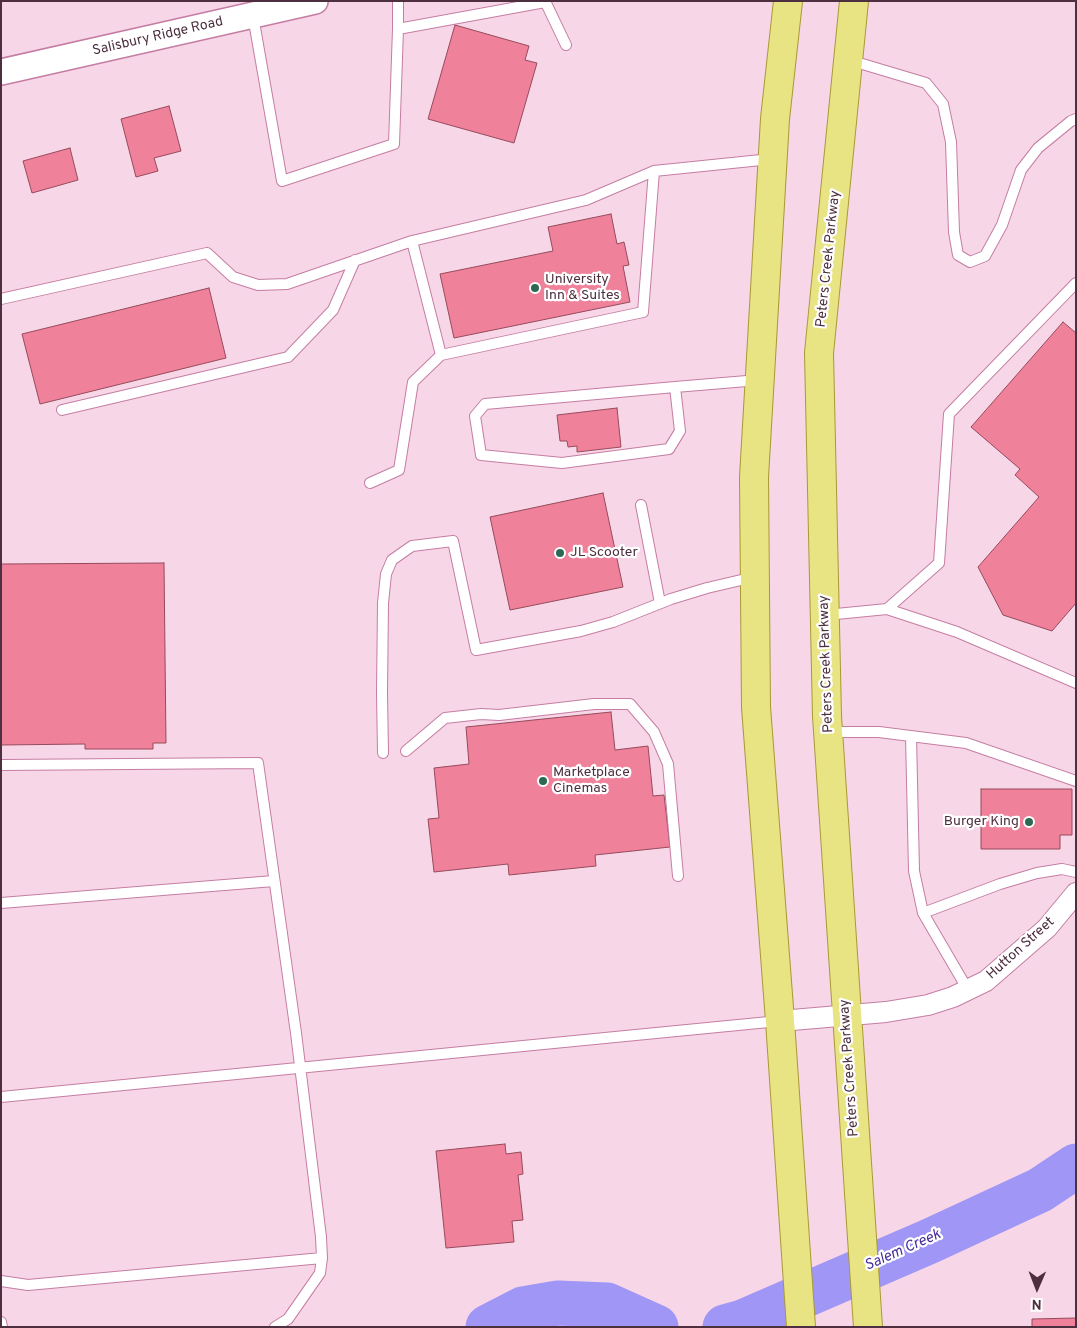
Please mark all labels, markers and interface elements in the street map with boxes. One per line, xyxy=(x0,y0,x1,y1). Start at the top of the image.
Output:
street label: Salisbury Ridge Road xyxy=(91,14,225,60)
street label: Peters Creek Parkway xyxy=(813,190,845,328)
place label: University Inn & Suites xyxy=(545,272,620,304)
marker: University Inn & Suites xyxy=(529,282,541,294)
place label: JL Scooter xyxy=(570,545,638,561)
marker: JL Scooter xyxy=(554,547,566,559)
street label: Peters Creek Parkway xyxy=(816,595,838,733)
place label: Marketplace Cinemas xyxy=(553,765,630,798)
marker: Marketplace Cinemas xyxy=(537,775,549,787)
place label: Burger King xyxy=(944,814,1019,830)
marker: Burger King xyxy=(1023,816,1035,828)
street label: Hutton Street xyxy=(984,914,1058,984)
street label: Peters Creek Parkway xyxy=(837,999,863,1137)
water label: Salem Creek xyxy=(862,1226,944,1276)
north arrow xyxy=(1012,1263,1062,1313)
text: N xyxy=(1032,1295,1042,1312)

